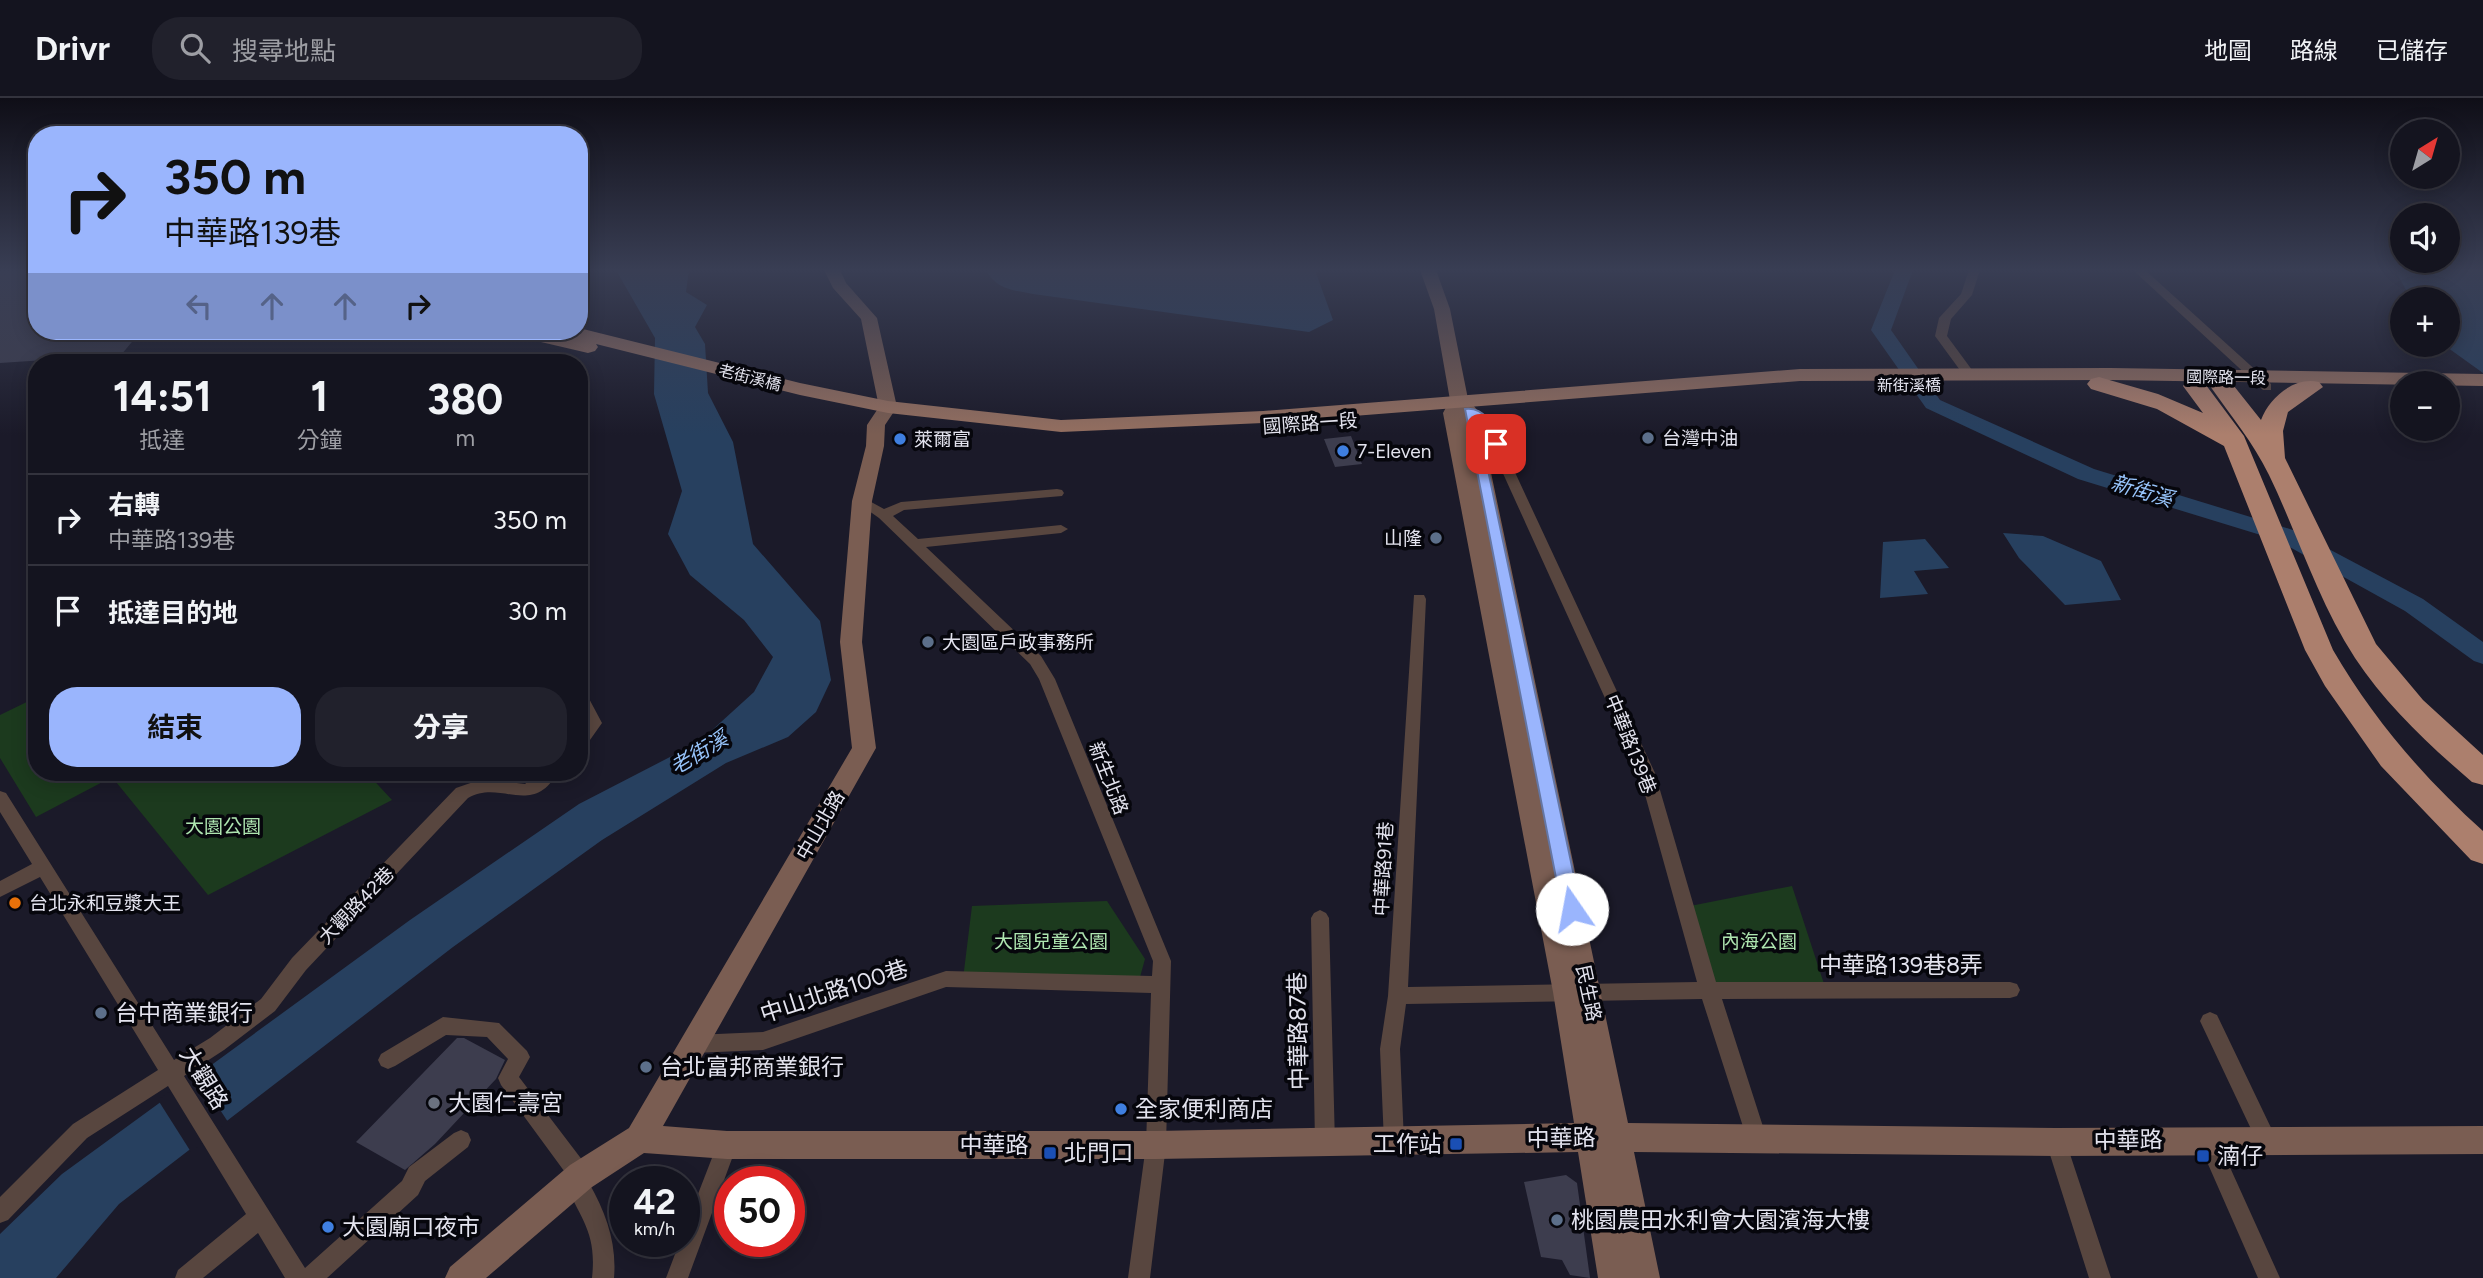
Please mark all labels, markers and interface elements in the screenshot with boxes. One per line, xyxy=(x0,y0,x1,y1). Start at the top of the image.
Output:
search box xyxy=(152,17,642,80)
text: Drivr xyxy=(35,29,110,68)
icon: search xyxy=(176,29,214,67)
text: 搜尋地點 xyxy=(232,35,336,67)
text: 地圖 xyxy=(2204,36,2252,65)
text: 路線 xyxy=(2290,36,2338,65)
text: 已儲存 xyxy=(2376,36,2448,65)
north arrow xyxy=(2390,119,2460,189)
map controls xyxy=(2390,119,2460,441)
text: 350 m xyxy=(164,147,306,206)
icon: right xyxy=(49,154,140,245)
button: sound xyxy=(2390,203,2460,273)
text: 中華路139巷 xyxy=(164,214,341,252)
icon: left xyxy=(180,287,218,325)
icon: ahead xyxy=(253,287,291,325)
icon: ahead xyxy=(326,287,364,325)
icon: right xyxy=(399,287,437,325)
button: + xyxy=(2390,287,2460,357)
street label: 老街溪橋 xyxy=(717,361,783,394)
street label: 國際路一段 xyxy=(2186,367,2266,388)
text: 14:51 xyxy=(113,371,212,422)
text: 1 xyxy=(311,371,328,422)
button: − xyxy=(2390,371,2460,441)
text: 380 xyxy=(427,374,503,425)
street label: 新街溪橋 xyxy=(1877,376,1941,395)
street label: 國際路一段 xyxy=(1262,409,1358,438)
pin xyxy=(1466,414,1526,474)
text: m xyxy=(455,424,475,452)
icon: arrive xyxy=(1477,425,1515,463)
text: 抵達 xyxy=(139,426,185,454)
text: 分鐘 xyxy=(296,426,342,454)
place label: 台灣中油 xyxy=(1662,427,1738,450)
place label: 萊爾富 xyxy=(914,428,971,451)
marker: 台灣中油 xyxy=(1640,430,1656,446)
marker: 萊爾富 xyxy=(892,431,908,447)
place label: 7-Eleven xyxy=(1357,440,1431,463)
marker: 7-Eleven xyxy=(1335,443,1351,459)
water label: 新街溪 xyxy=(2108,469,2179,513)
text: 右轉 xyxy=(108,489,160,521)
icon: right xyxy=(49,501,87,539)
text: 350 m xyxy=(493,504,567,536)
text: 中華路139巷 xyxy=(108,526,235,554)
place label: 山隆 xyxy=(1384,527,1422,550)
marker: 山隆 xyxy=(1428,530,1444,546)
icon: arrive xyxy=(49,592,87,630)
text: 30 m xyxy=(508,595,567,627)
text: 抵達目的地 xyxy=(108,597,238,629)
place label: 大園區戶政事務所 xyxy=(942,631,1094,654)
marker: 大園區戶政事務所 xyxy=(920,634,936,650)
button: 結束 xyxy=(49,687,301,767)
button: 分享 xyxy=(315,687,567,767)
street label: 中華路139巷 xyxy=(1600,691,1661,797)
water label: 老街溪 xyxy=(665,724,735,780)
street label: 新生北路 xyxy=(1084,739,1133,818)
street label: 中山北路 xyxy=(791,787,849,864)
park label: 大園公園 xyxy=(185,815,261,838)
street label: 中華路91巷 xyxy=(1370,821,1397,917)
street label: 大觀路42巷 xyxy=(314,862,399,949)
position arrow xyxy=(1535,872,1609,946)
place label: 台北永和豆漿大王 xyxy=(29,892,181,915)
marker: 台北永和豆漿大王 xyxy=(7,895,23,911)
park label: 大園兒童公園 xyxy=(994,930,1108,953)
park label: 內海公園 xyxy=(1721,930,1797,953)
street label: 中華路139巷8弄 xyxy=(1819,951,1983,979)
street label: 中山北路100巷 xyxy=(756,954,912,1028)
street label: 民生路 xyxy=(1571,963,1606,1023)
street label: 中華路87巷 xyxy=(1283,972,1313,1090)
place label: 台中商業銀行 xyxy=(115,999,253,1027)
marker: 台中商業銀行 xyxy=(93,1005,109,1021)
street label: 大觀路 xyxy=(174,1041,234,1115)
place label: 台北富邦商業銀行 xyxy=(660,1053,844,1081)
marker: 台北富邦商業銀行 xyxy=(638,1059,654,1075)
place label: 大園仁壽宮 xyxy=(448,1089,563,1117)
marker: 大園仁壽宮 xyxy=(426,1095,442,1111)
place label: 全家便利商店 xyxy=(1135,1095,1273,1123)
marker: 全家便利商店 xyxy=(1113,1101,1129,1117)
street label: 中華路 xyxy=(1526,1123,1596,1153)
street label: 中華路 xyxy=(2093,1125,2163,1155)
place label: 工作站 xyxy=(1373,1130,1442,1158)
street label: 中華路 xyxy=(960,1131,1029,1159)
marker: 工作站 xyxy=(1448,1136,1464,1152)
place label: 北門口 xyxy=(1064,1139,1133,1167)
place label: 湳仔 xyxy=(2217,1142,2263,1170)
marker: 北門口 xyxy=(1042,1145,1058,1161)
marker: 湳仔 xyxy=(2195,1148,2211,1164)
speed limit sign: 50 xyxy=(714,1166,805,1257)
text: 42 xyxy=(633,1181,676,1223)
place label: 桃園農田水利會大園濱海大樓 xyxy=(1571,1206,1870,1234)
marker: 桃園農田水利會大園濱海大樓 xyxy=(1549,1212,1565,1228)
place label: 大園廟口夜市 xyxy=(342,1213,480,1241)
text: km/h xyxy=(634,1218,675,1240)
marker: 大園廟口夜市 xyxy=(320,1219,336,1235)

